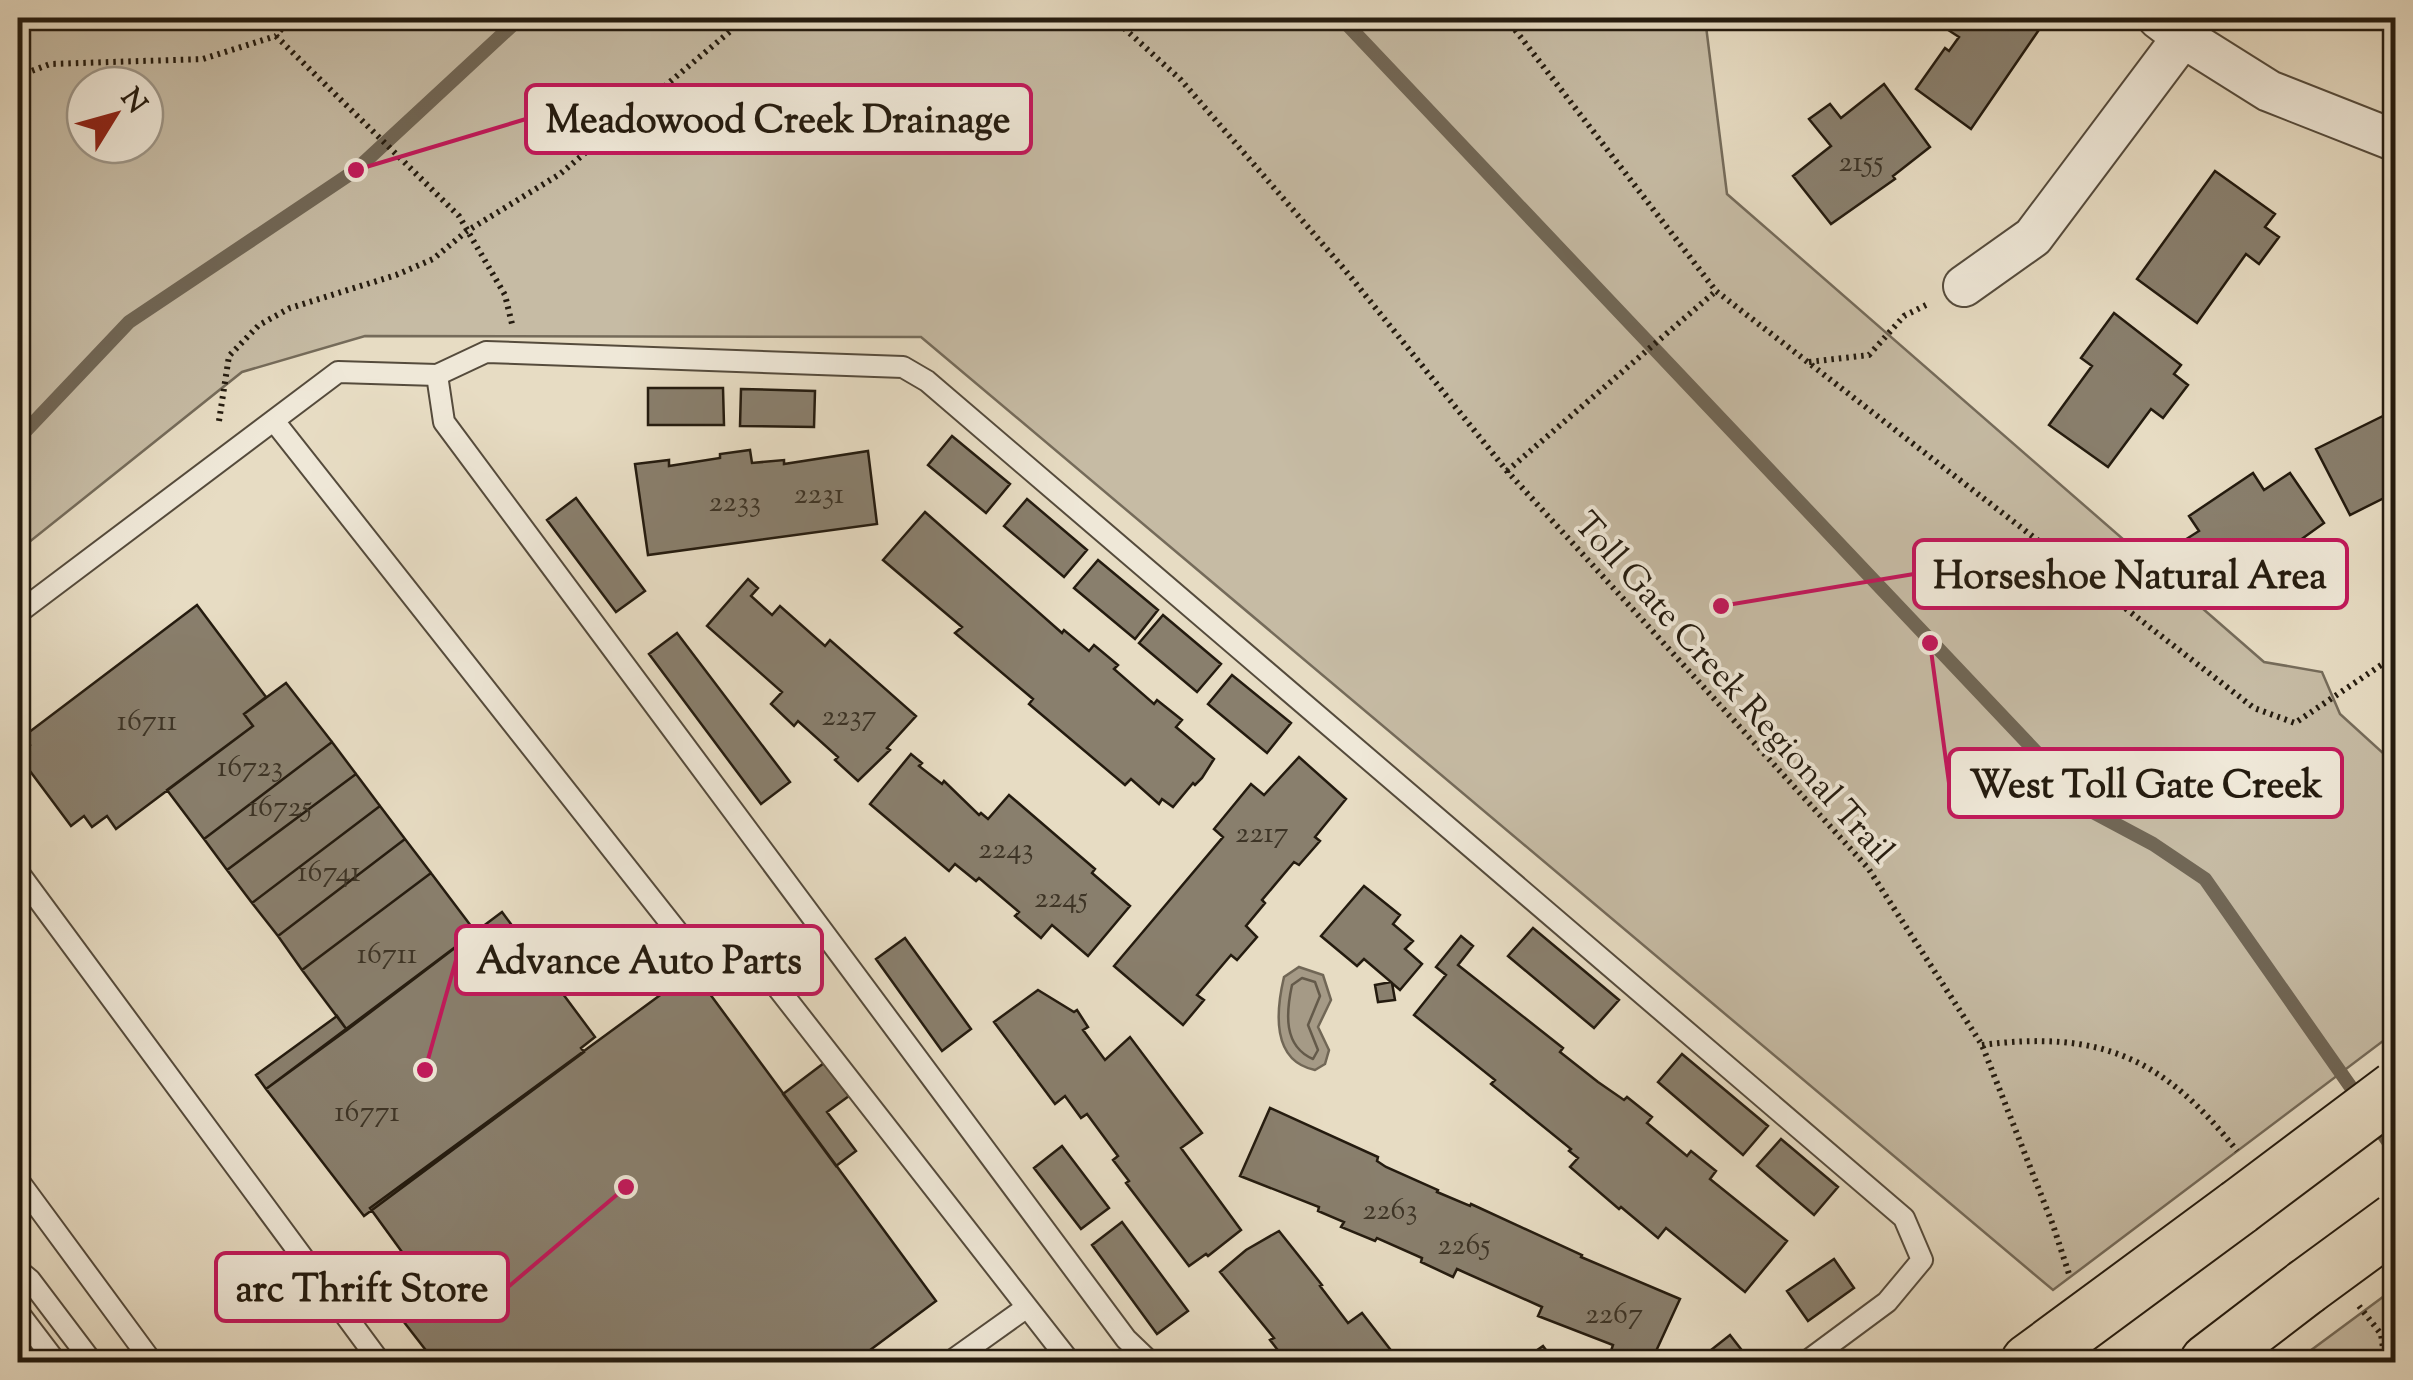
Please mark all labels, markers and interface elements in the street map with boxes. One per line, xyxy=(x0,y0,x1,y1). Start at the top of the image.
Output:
north arrow xyxy=(65,65,165,165)
text: N xyxy=(110,81,155,123)
callout: Meadowood Creek Drainage xyxy=(526,85,1031,153)
text: Meadowood Creek Drainage xyxy=(546,96,1010,150)
house number: 2155 xyxy=(1838,142,1884,185)
house number: 2231 xyxy=(794,474,844,517)
house number: 2233 xyxy=(709,482,761,525)
street label: Toll Gate Creek Regional Trail xyxy=(1560,502,1905,877)
callout: Horseshoe Natural Area xyxy=(1914,540,2347,608)
text: Horseshoe Natural Area xyxy=(1933,552,2327,606)
house number: 2237 xyxy=(821,696,877,739)
house number: 16711 xyxy=(117,701,177,744)
house number: 16723 xyxy=(217,747,283,790)
callout: West Toll Gate Creek xyxy=(1949,749,2342,817)
text: West Toll Gate Creek xyxy=(1970,761,2323,815)
house number: 16725 xyxy=(248,787,312,830)
house number: 2217 xyxy=(1235,813,1289,856)
house number: 2243 xyxy=(978,829,1034,872)
house number: 16741 xyxy=(297,852,361,895)
house number: 2245 xyxy=(1034,878,1088,921)
callout: Advance Auto Parts xyxy=(456,926,822,994)
house number: 16711 xyxy=(357,934,417,977)
text: Advance Auto Parts xyxy=(476,937,802,991)
house number: 16771 xyxy=(334,1092,400,1135)
house number: 2263 xyxy=(1362,1190,1418,1233)
house number: 2265 xyxy=(1437,1225,1491,1268)
callout: arc Thrift Store xyxy=(216,1253,508,1321)
text: arc Thrift Store xyxy=(236,1265,488,1319)
house number: 2267 xyxy=(1585,1294,1643,1337)

